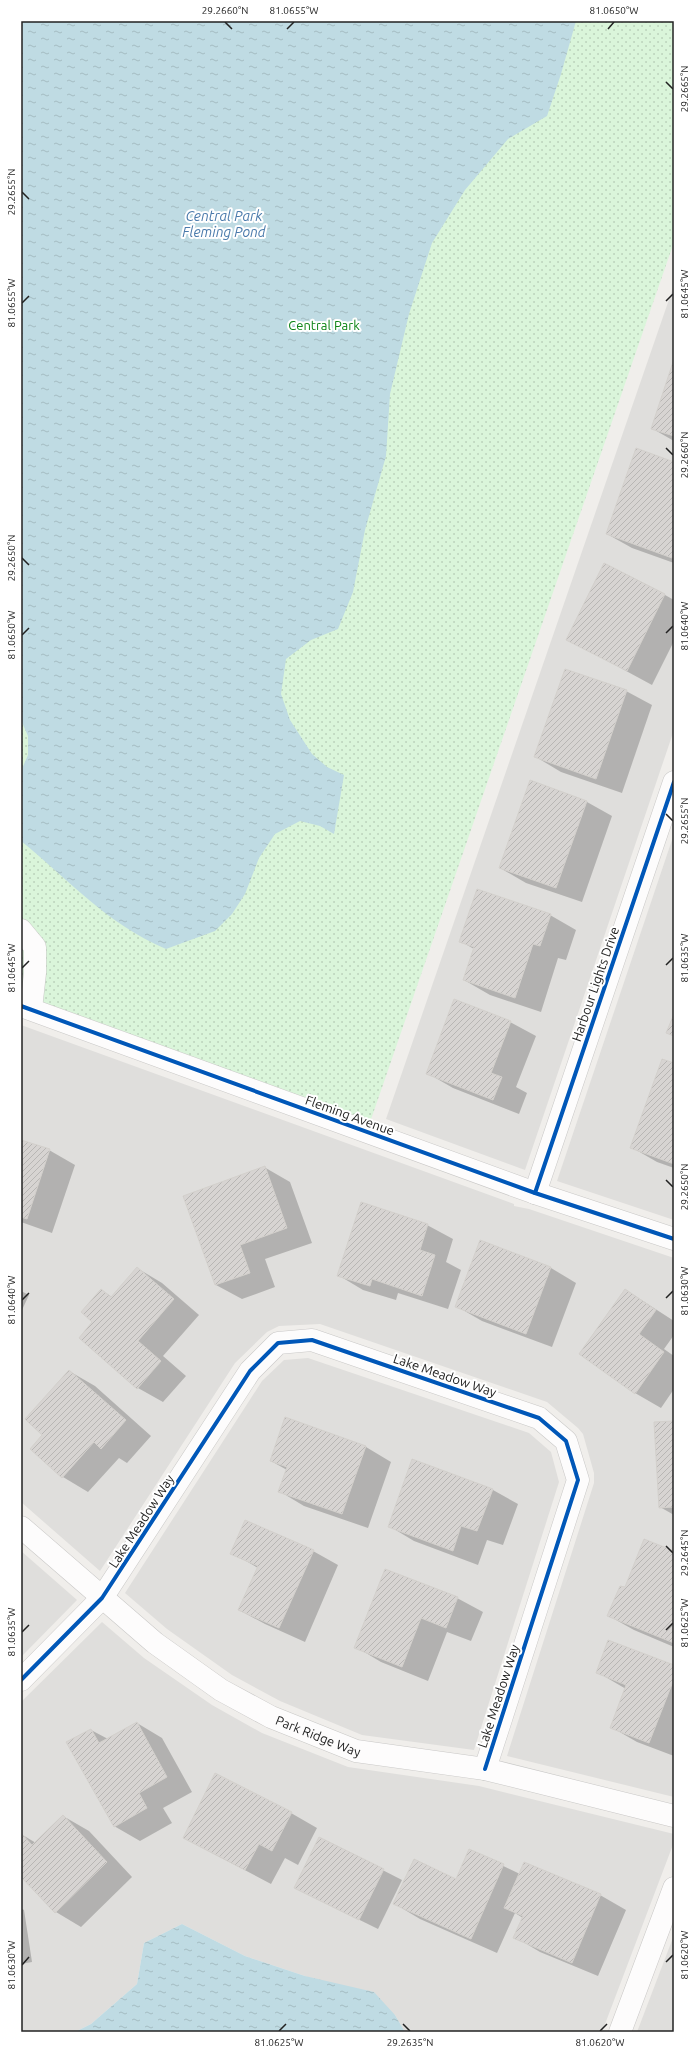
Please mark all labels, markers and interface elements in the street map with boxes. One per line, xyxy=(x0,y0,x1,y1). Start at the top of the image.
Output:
text: 29.2660°N xyxy=(202,5,248,16)
text: 81.0655°W xyxy=(270,5,318,16)
text: 81.0650°W xyxy=(590,5,638,16)
text: 29.2665°N xyxy=(679,66,690,112)
text: 29.2655°N xyxy=(6,169,17,215)
water label: Central Park Fleming Pond xyxy=(182,208,267,240)
text: 81.0645°W xyxy=(679,270,690,318)
text: 81.0655°W xyxy=(6,279,17,327)
park label: Central Park xyxy=(288,318,360,332)
text: 29.2660°N xyxy=(679,432,690,478)
text: 29.2650°N xyxy=(6,535,17,581)
text: 81.0640°W xyxy=(679,602,690,650)
text: 81.0650°W xyxy=(6,611,17,659)
text: 29.2655°N xyxy=(679,798,690,844)
street label: Harbour Lights Drive xyxy=(569,925,621,1043)
text: 81.0635°W xyxy=(679,934,690,982)
text: 81.0645°W xyxy=(6,944,17,992)
street label: Fleming Avenue xyxy=(304,1092,396,1138)
text: 29.2650°N xyxy=(679,1164,690,1210)
text: 81.0630°W xyxy=(679,1267,690,1315)
text: 81.0640°W xyxy=(6,1276,17,1324)
street label: Lake Meadow Way xyxy=(392,1351,498,1399)
street label: Lake Meadow Way xyxy=(106,1472,176,1570)
text: 29.2645°N xyxy=(679,1530,690,1576)
text: 81.0625°W xyxy=(679,1599,690,1647)
text: 81.0635°W xyxy=(6,1608,17,1656)
street label: Lake Meadow Way xyxy=(475,1643,521,1749)
street label: Park Ridge Way xyxy=(274,1713,361,1759)
text: 81.0620°W xyxy=(679,1931,690,1979)
text: 81.0630°W xyxy=(6,1941,17,1989)
text: 81.0625°W xyxy=(255,2037,303,2048)
text: 29.2635°N xyxy=(387,2037,433,2048)
text: 81.0620°W xyxy=(576,2037,624,2048)

